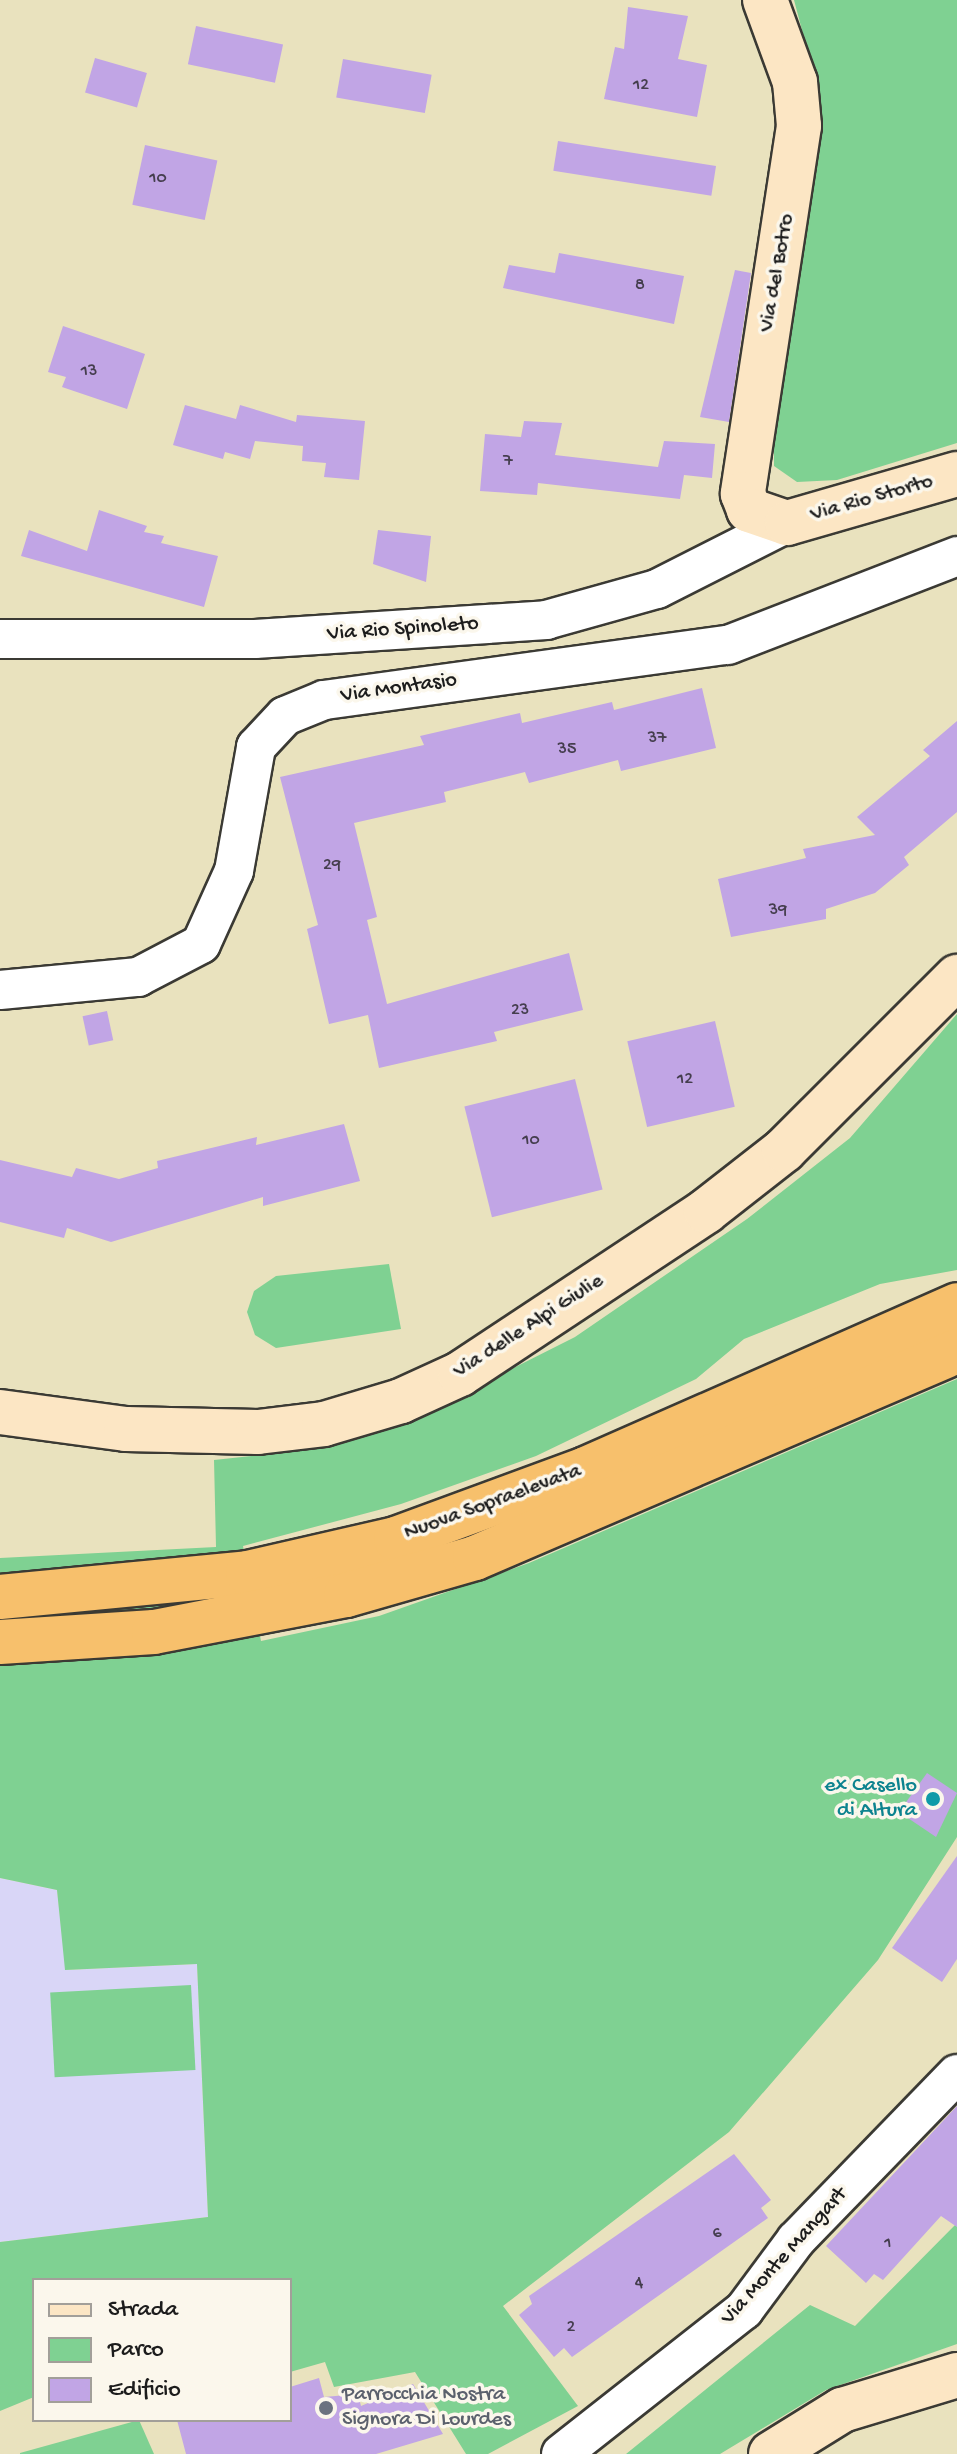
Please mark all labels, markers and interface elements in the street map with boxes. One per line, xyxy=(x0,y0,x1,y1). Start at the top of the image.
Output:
house number: 12 xyxy=(633,75,649,97)
house number: 10 xyxy=(149,168,167,190)
street label: Via del Botro xyxy=(755,212,801,334)
house number: 8 xyxy=(635,275,645,297)
house number: 13 xyxy=(81,361,97,383)
house number: 7 xyxy=(503,451,513,473)
street label: Via Rio Storto xyxy=(808,469,936,529)
street label: Via Rio Spinoleto xyxy=(326,612,480,648)
street label: Via Montasio xyxy=(339,668,459,710)
house number: 37 xyxy=(648,728,666,750)
house number: 35 xyxy=(558,739,576,761)
house number: 29 xyxy=(323,855,341,877)
house number: 39 xyxy=(769,900,787,922)
house number: 23 xyxy=(511,1000,529,1022)
house number: 12 xyxy=(677,1069,693,1091)
house number: 10 xyxy=(522,1130,540,1152)
street label: Via delle Alpi Giulie xyxy=(449,1269,609,1385)
street label: Nuova Sopraelevata xyxy=(401,1459,585,1547)
place label: ex Casello di Altura xyxy=(824,1773,917,1824)
marker: ex Casello di Altura xyxy=(924,1790,942,1808)
street label: Via Monte Mangart xyxy=(716,2183,854,2331)
house number: 6 xyxy=(712,2223,722,2245)
house number: 1 xyxy=(884,2233,892,2255)
house number: 4 xyxy=(635,2273,643,2295)
legend xyxy=(32,2278,292,2422)
text: Strada xyxy=(108,2296,178,2325)
house number: 2 xyxy=(567,2317,575,2339)
text: Parco xyxy=(108,2336,164,2365)
text: Edificio xyxy=(108,2376,181,2405)
place label: Parrocchia Nostra Signora Di Lourdes xyxy=(342,2382,511,2434)
marker: Parrocchia Nostra Signora Di Lourdes xyxy=(317,2399,335,2417)

